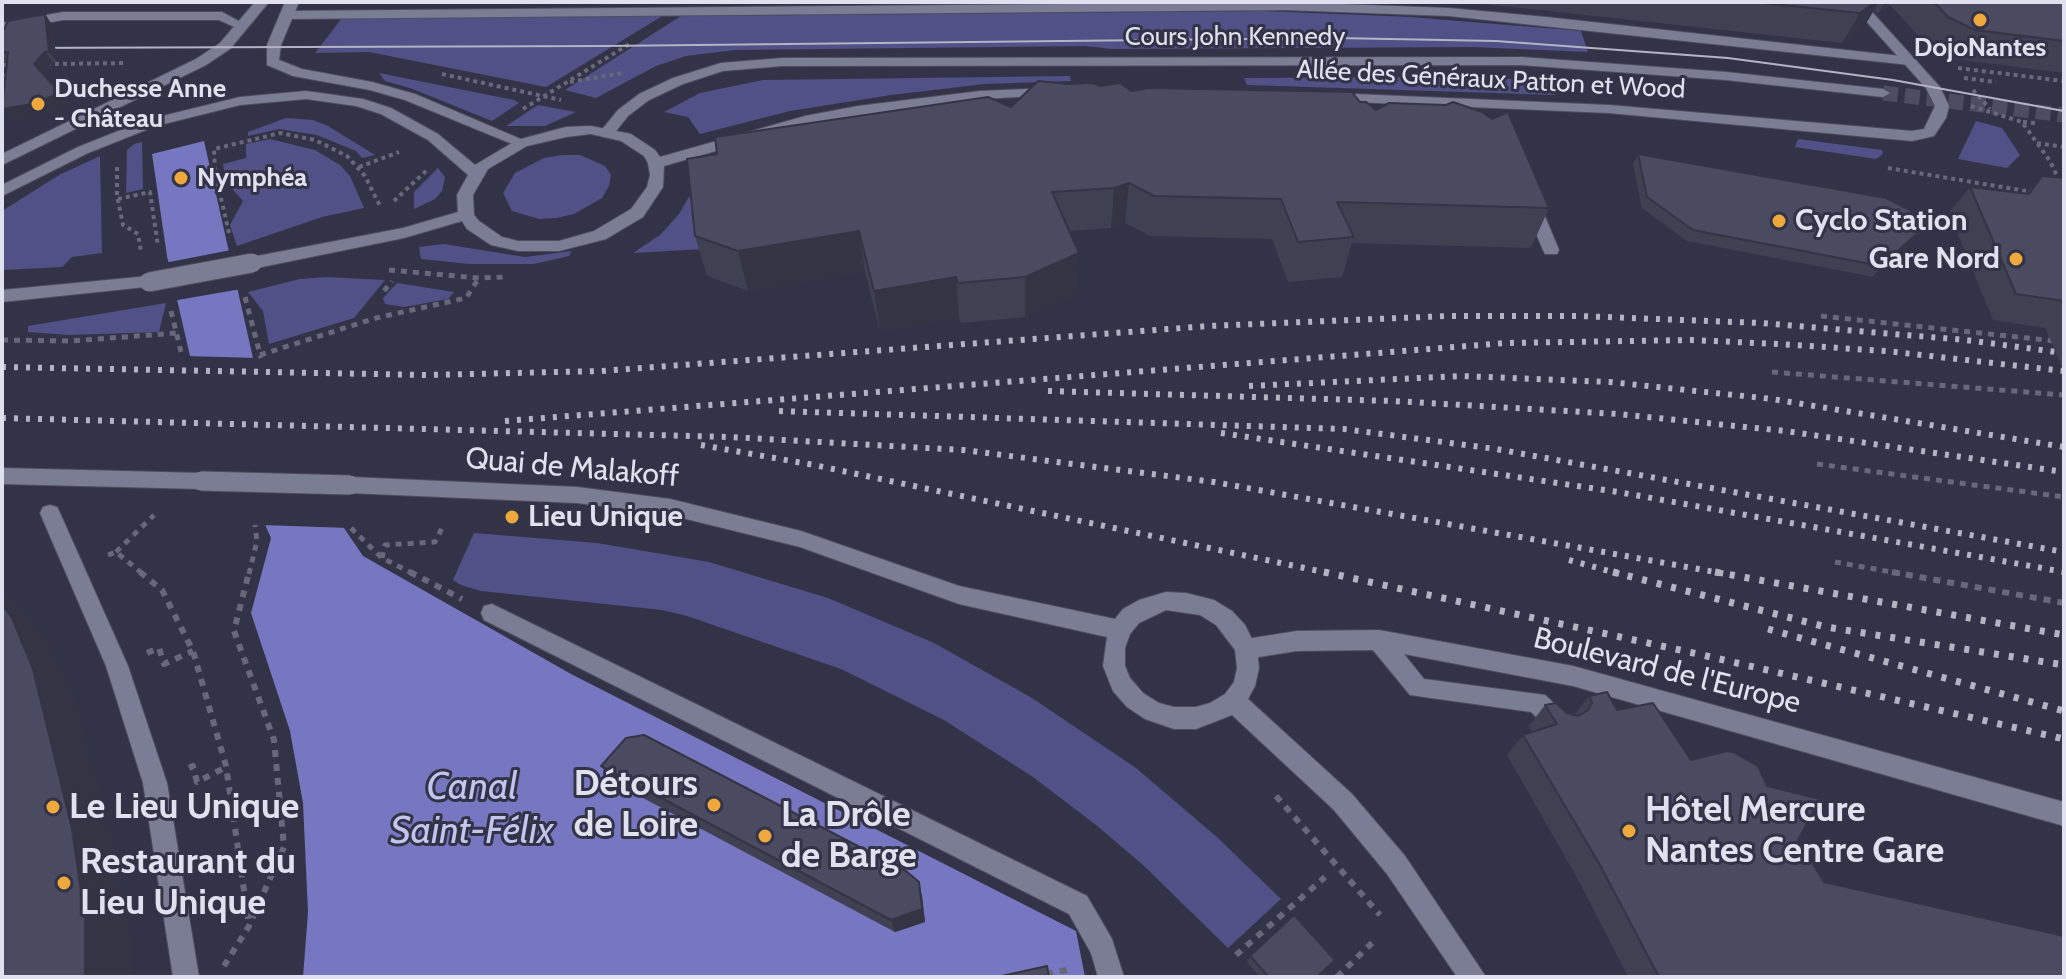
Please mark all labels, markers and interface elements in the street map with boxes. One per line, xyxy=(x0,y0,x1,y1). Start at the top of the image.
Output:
marker: DojoNantes xyxy=(1971,11,1989,29)
street label: Cours John Kennedy xyxy=(1125,21,1345,53)
place label: DojoNantes xyxy=(1914,32,2046,64)
street label: Allée des Généraux Patton et Wood xyxy=(1296,54,1686,106)
place label: Duchesse Anne - Château xyxy=(54,73,226,134)
marker: Duchesse Anne - Château xyxy=(29,95,47,113)
place label: Nymphéa xyxy=(197,162,307,194)
marker: Nymphéa xyxy=(172,169,190,187)
place label: Cyclo Station xyxy=(1795,203,1968,239)
marker: Cyclo Station xyxy=(1770,212,1788,230)
place label: Gare Nord xyxy=(1869,241,2000,277)
marker: Gare Nord xyxy=(2007,250,2025,268)
street label: Quai de Malakoff xyxy=(464,441,680,495)
place label: Lieu Unique xyxy=(528,499,683,535)
marker: Lieu Unique xyxy=(503,508,521,526)
street label: Boulevard de l'Europe xyxy=(1530,620,1804,722)
place label: Détours de Loire xyxy=(574,762,698,847)
water label: Canal Saint-Félix xyxy=(390,765,554,854)
place label: Le Lieu Unique xyxy=(69,785,299,829)
place label: Hôtel Mercure Nantes Centre Gare xyxy=(1645,788,1944,873)
place label: La Drôle de Barge xyxy=(781,793,917,878)
marker: Détours de Loire xyxy=(705,796,723,814)
marker: Le Lieu Unique xyxy=(44,798,62,816)
marker: Hôtel Mercure Nantes Centre Gare xyxy=(1620,822,1638,840)
marker: La Drôle de Barge xyxy=(756,827,774,845)
place label: Restaurant du Lieu Unique xyxy=(80,840,296,925)
marker: Restaurant du Lieu Unique xyxy=(55,874,73,892)

